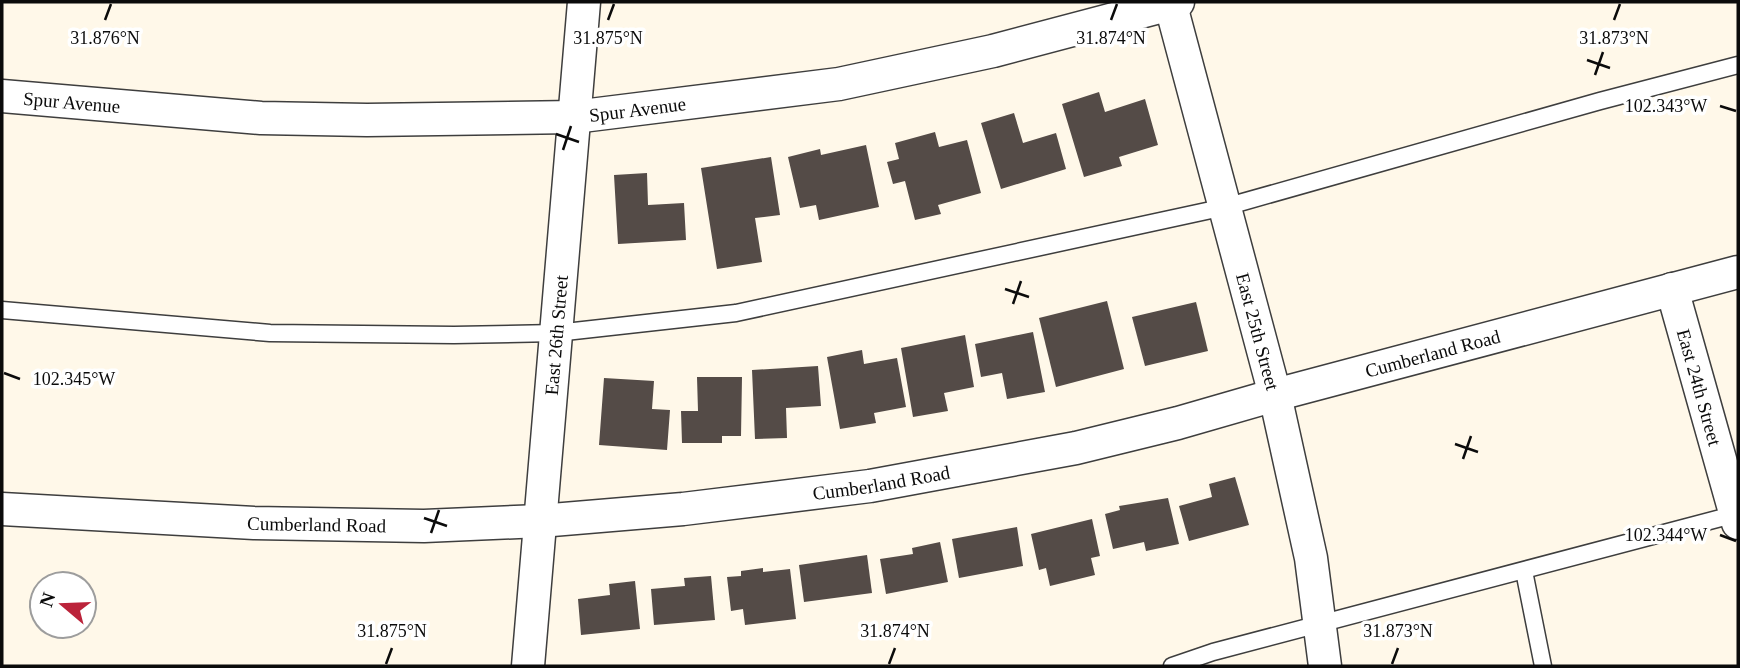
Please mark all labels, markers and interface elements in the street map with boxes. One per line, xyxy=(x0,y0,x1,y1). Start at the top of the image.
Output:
text: 31.876°N xyxy=(70,28,140,48)
text: 31.875°N xyxy=(573,28,643,48)
text: 31.874°N xyxy=(1076,28,1146,48)
text: 31.873°N xyxy=(1579,28,1649,48)
street label: Spur Avenue xyxy=(22,88,121,117)
street label: Spur Avenue xyxy=(588,93,687,126)
text: 102.343°W xyxy=(1625,96,1707,116)
street label: East 25th Street xyxy=(1232,271,1283,393)
street label: East 26th Street xyxy=(541,274,572,396)
street label: Cumberland Road xyxy=(1363,326,1503,382)
street label: East 24th Street xyxy=(1673,327,1726,449)
text: 102.345°W xyxy=(33,369,115,389)
street label: Cumberland Road xyxy=(811,461,952,504)
street label: Cumberland Road xyxy=(247,513,387,536)
text: 102.344°W xyxy=(1625,525,1707,545)
north arrow xyxy=(28,570,98,640)
text: N xyxy=(35,589,60,610)
text: 31.875°N xyxy=(357,621,427,641)
text: 31.874°N xyxy=(860,621,930,641)
text: 31.873°N xyxy=(1363,621,1433,641)

